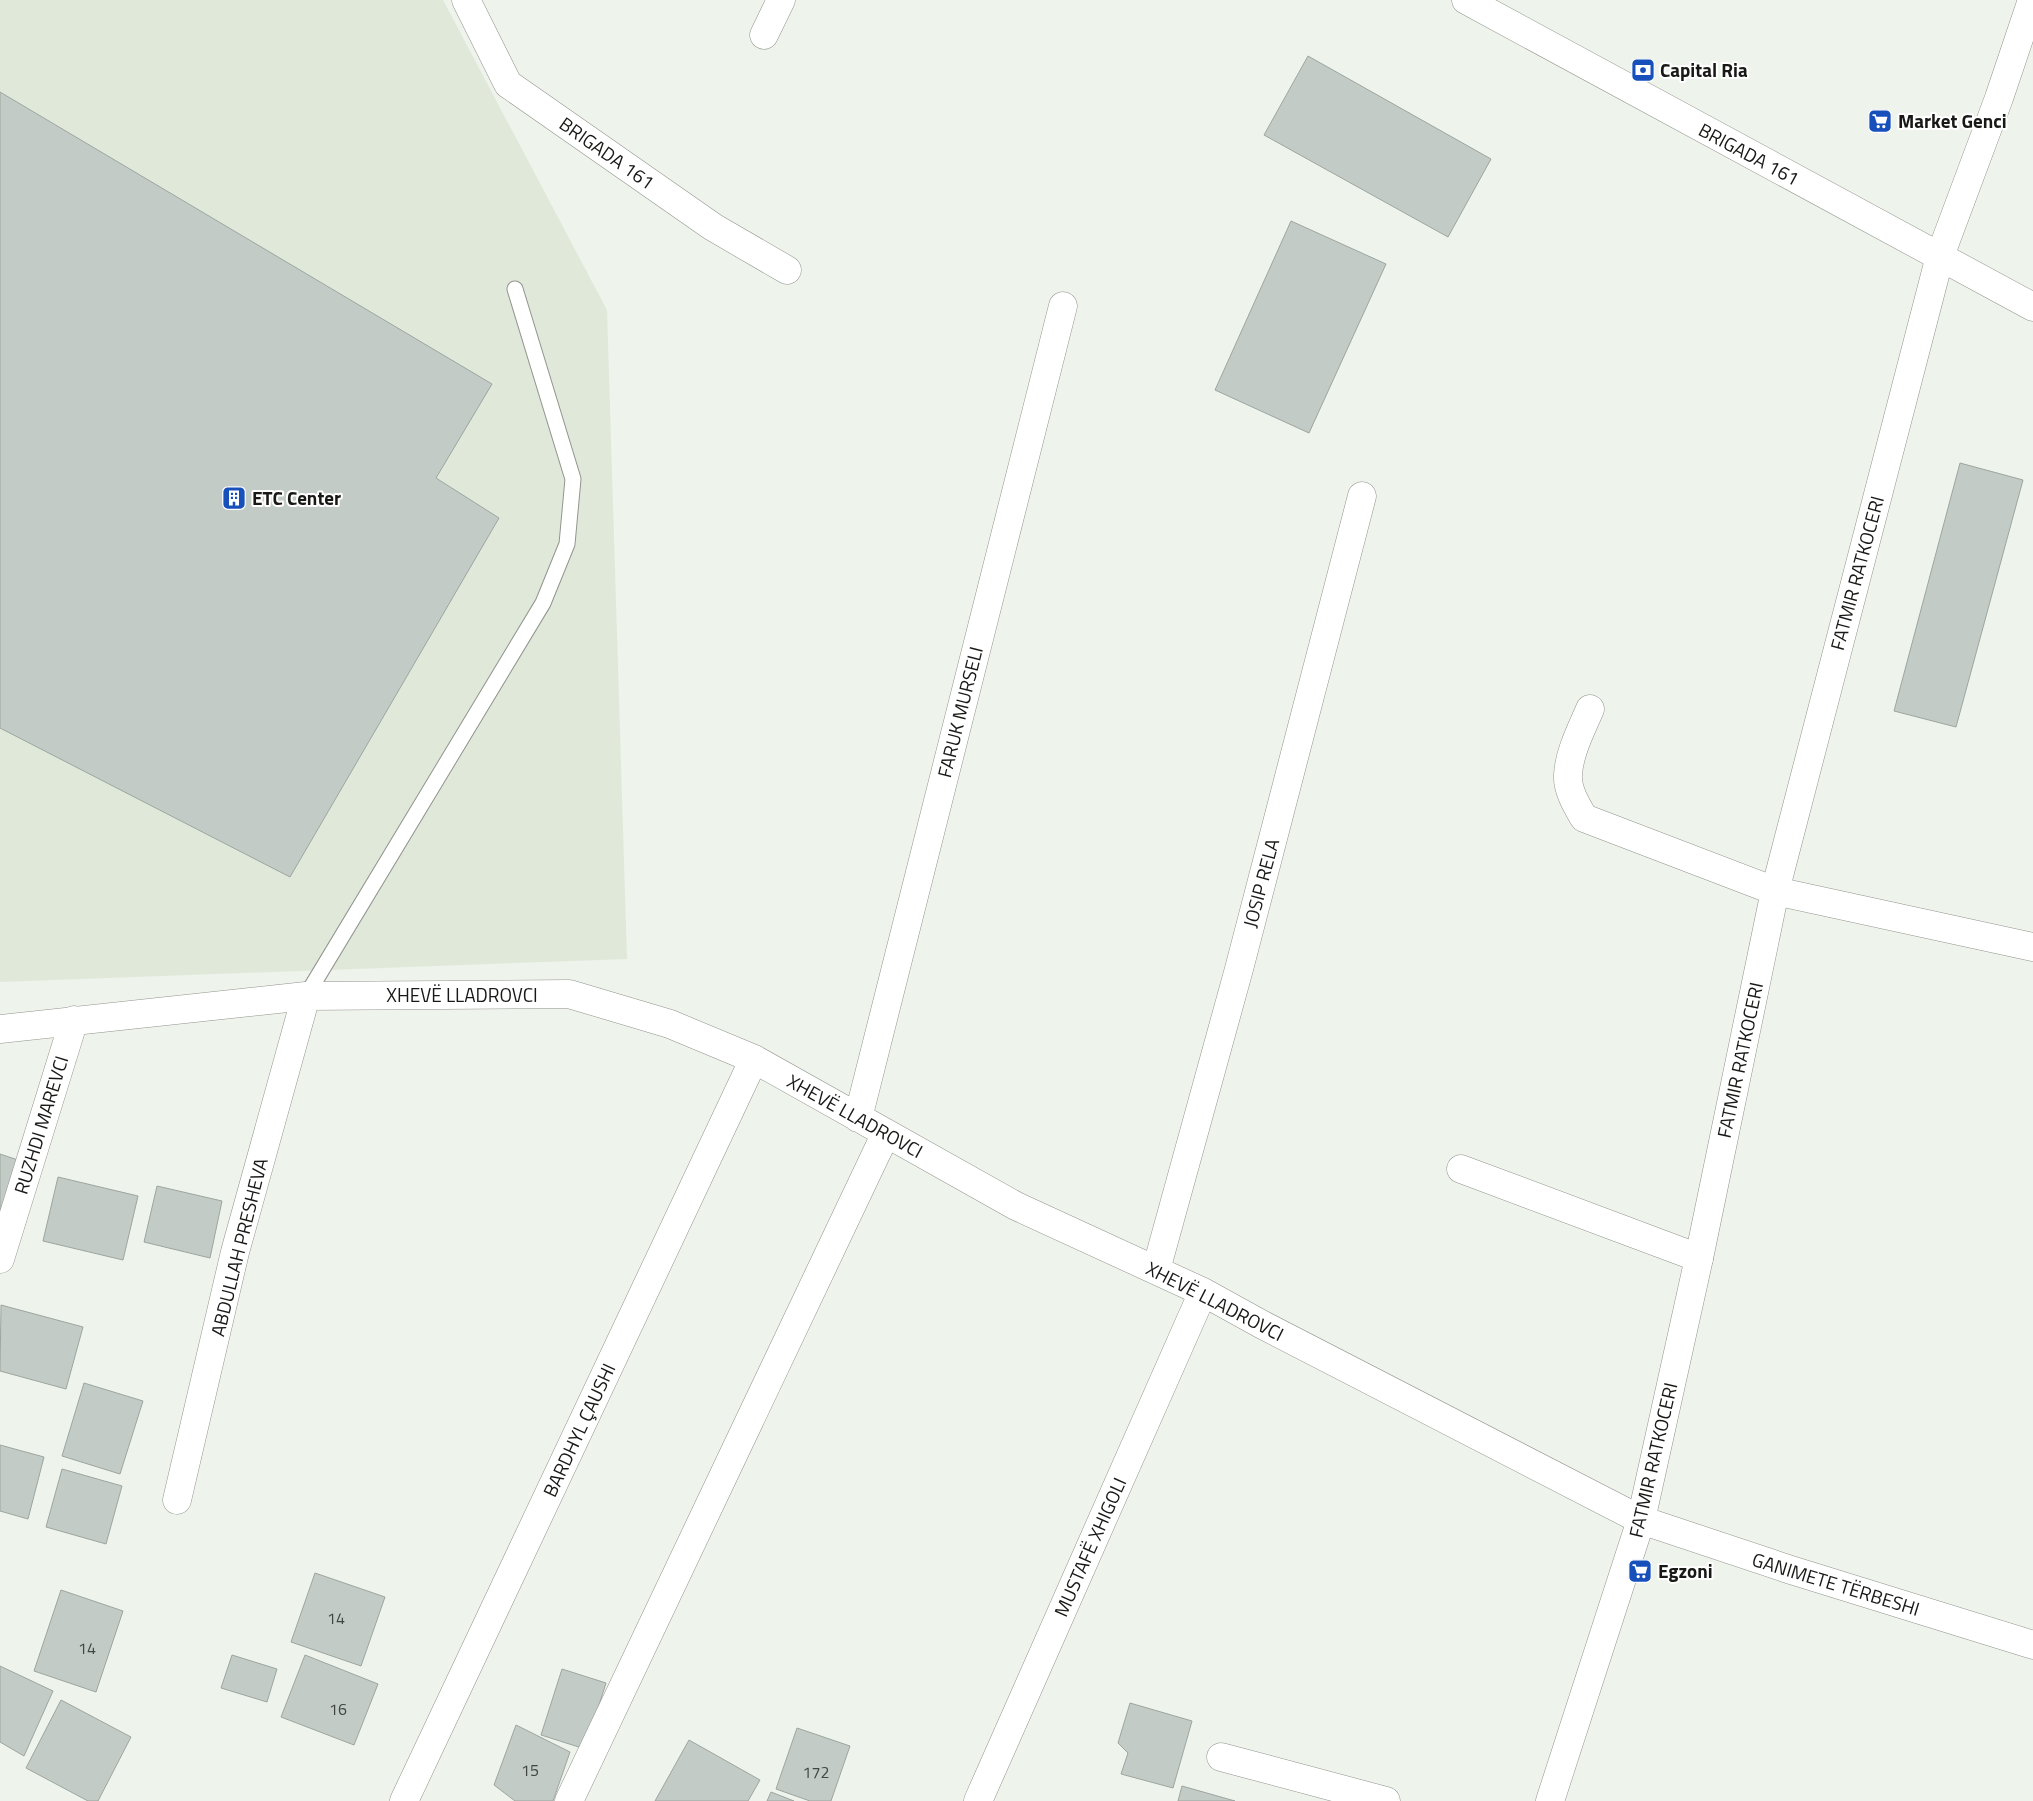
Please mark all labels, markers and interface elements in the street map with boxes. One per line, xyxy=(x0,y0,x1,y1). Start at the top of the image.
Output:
place label: Capital Ria xyxy=(1660,55,1748,84)
bank icon: Capital Ria xyxy=(1630,57,1656,83)
place label: Market Genci xyxy=(1898,106,2007,135)
supermarket icon: Market Genci xyxy=(1867,108,1893,134)
street label: BRIGADA 161 xyxy=(554,109,661,196)
street label: BRIGADA 161 xyxy=(1694,115,1805,192)
place label: ETC Center xyxy=(252,483,341,512)
building icon: ETC Center xyxy=(221,485,247,511)
street label: FATMIR RATKOCERI xyxy=(1822,493,1891,653)
street label: FARUK MURSELI xyxy=(929,643,990,780)
street label: JOSIP RELA xyxy=(1235,835,1286,931)
street label: FATMIR RATKOCERI xyxy=(1709,979,1770,1140)
street label: XHEVË LLADROVCI xyxy=(386,980,538,1009)
street label: RUZHDI MAREVCI xyxy=(6,1052,75,1198)
street label: XHEVË LLADROVCI xyxy=(782,1066,928,1165)
street label: ABDULLAH PRESHEVA xyxy=(202,1155,275,1339)
street label: XHEVË LLADROVCI xyxy=(1141,1253,1289,1348)
street label: BARDHYL ÇAUSHI xyxy=(535,1358,622,1501)
street label: FATMIR RATKOCERI xyxy=(1621,1379,1684,1540)
street label: MUSTAFË XHIGOLI xyxy=(1046,1473,1133,1621)
street label: GANIMETE TËRBESHI xyxy=(1749,1544,1924,1623)
place label: Egzoni xyxy=(1658,1556,1713,1585)
supermarket icon: Egzoni xyxy=(1627,1558,1653,1584)
house number: 14 xyxy=(327,1606,345,1630)
house number: 14 xyxy=(78,1636,96,1660)
house number: 16 xyxy=(329,1697,347,1721)
house number: 15 xyxy=(521,1758,539,1782)
house number: 172 xyxy=(803,1760,829,1784)

